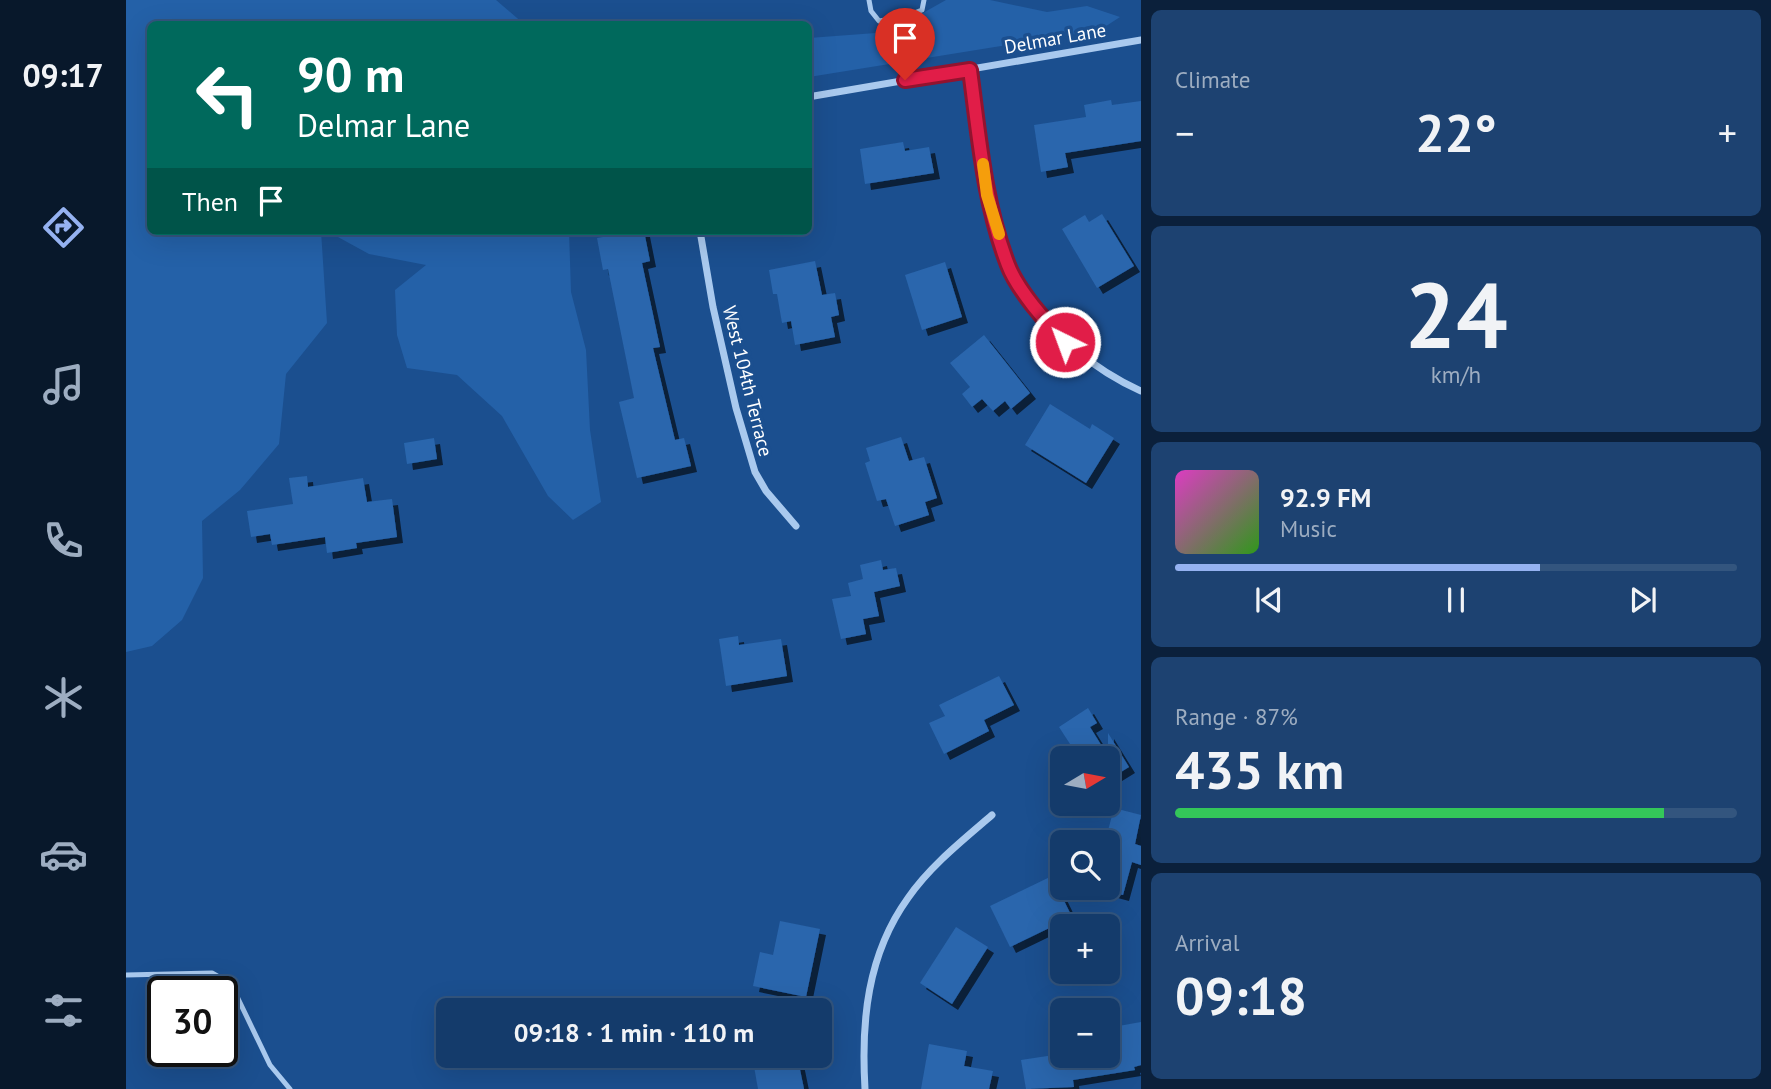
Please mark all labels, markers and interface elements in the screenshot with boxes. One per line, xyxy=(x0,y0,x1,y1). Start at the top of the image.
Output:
pin xyxy=(875,8,935,80)
street label: Delmar Lane xyxy=(1002,17,1108,59)
icon: arrive xyxy=(886,19,924,57)
text: 90 m xyxy=(297,42,404,106)
icon: left xyxy=(182,49,273,140)
text: 09:17 xyxy=(22,54,104,96)
text: Climate xyxy=(1175,65,1250,94)
text: 22° xyxy=(1415,99,1497,166)
text: Delmar Lane xyxy=(297,104,470,146)
text: − xyxy=(1175,108,1194,157)
text: + xyxy=(1718,108,1737,157)
icon: arrive xyxy=(252,182,290,220)
text: Then xyxy=(182,185,238,218)
icon: directions xyxy=(39,203,88,252)
text: 24 xyxy=(1404,255,1508,373)
street label: West 104th Terrace xyxy=(718,303,778,459)
position arrow xyxy=(1028,305,1102,379)
icon: music xyxy=(39,360,88,409)
text: km/h xyxy=(1431,360,1481,389)
text: 92.9 FM xyxy=(1280,481,1371,514)
text: Music xyxy=(1280,514,1337,543)
icon: phone xyxy=(39,516,88,565)
icon: previous xyxy=(1250,581,1288,619)
icon: pause xyxy=(1437,581,1475,619)
icon: next xyxy=(1624,581,1662,619)
icon: climate xyxy=(39,673,88,722)
text: Range · 87% xyxy=(1175,702,1298,731)
text: 435 km xyxy=(1175,736,1344,803)
north arrow xyxy=(1050,746,1120,816)
map controls xyxy=(1050,746,1120,1068)
icon: car xyxy=(39,830,88,879)
button: search xyxy=(1050,830,1120,900)
button: + xyxy=(1050,914,1120,984)
text: Arrival xyxy=(1175,928,1239,957)
text: 09:18 xyxy=(1175,962,1307,1029)
speed limit sign: 30 xyxy=(147,976,238,1067)
icon: filters xyxy=(39,986,88,1035)
button: − xyxy=(1050,998,1120,1068)
text: 09:18 · 1 min · 110 m xyxy=(514,1016,754,1049)

